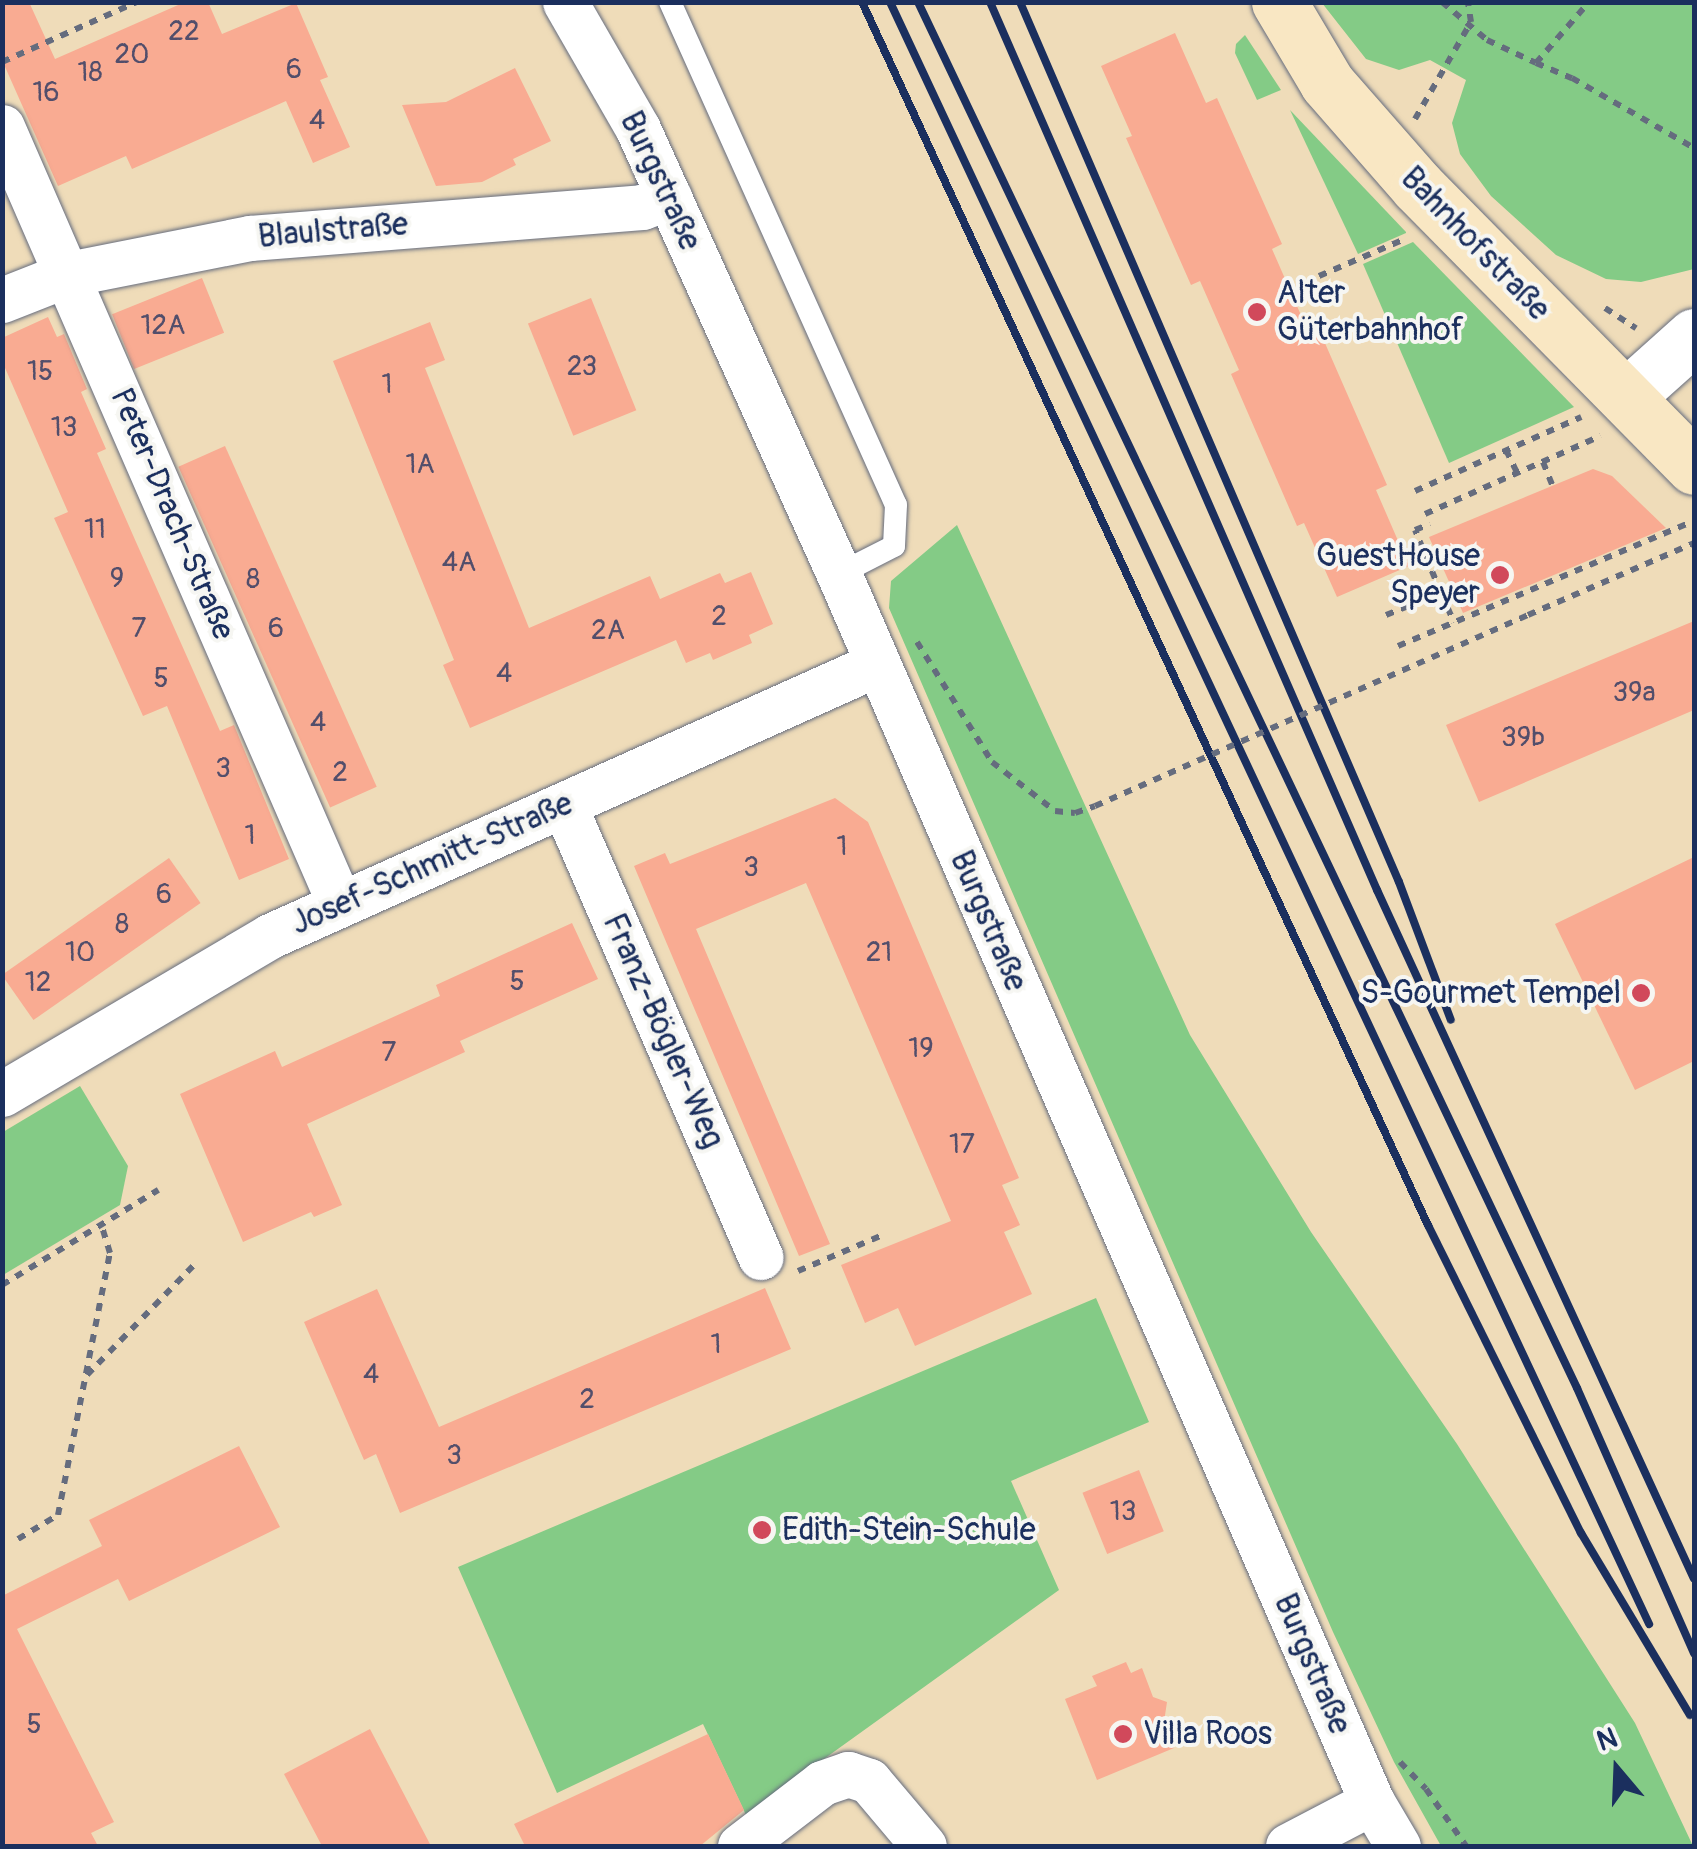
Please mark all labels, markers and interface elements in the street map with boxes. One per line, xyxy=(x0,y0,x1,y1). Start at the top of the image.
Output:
house number: 22 xyxy=(168,15,200,49)
house number: 20 xyxy=(115,38,149,72)
house number: 6 xyxy=(286,53,302,87)
house number: 18 xyxy=(77,56,103,90)
house number: 16 xyxy=(32,76,60,110)
house number: 4 xyxy=(309,104,325,138)
street label: Burgstraße xyxy=(611,106,709,256)
street label: Bahnhofstraße xyxy=(1392,159,1558,329)
street label: Blaulstraße xyxy=(256,205,410,257)
place label: Alter Güterbahnhof xyxy=(1277,275,1464,350)
marker: Alter Güterbahnhof xyxy=(1246,301,1268,323)
house number: 12A xyxy=(141,309,185,343)
house number: 23 xyxy=(567,350,597,384)
house number: 15 xyxy=(27,355,53,389)
house number: 1 xyxy=(382,368,392,402)
street label: Peter-Drach-Straße xyxy=(102,382,242,646)
house number: 13 xyxy=(51,411,77,445)
house number: 1A xyxy=(405,448,435,482)
house number: 11 xyxy=(84,513,106,547)
place label: GuestHouse Speyer xyxy=(1316,538,1480,613)
house number: 4A xyxy=(442,546,476,580)
house number: 9 xyxy=(110,562,124,596)
house number: 8 xyxy=(246,563,260,597)
marker: GuestHouse Speyer xyxy=(1489,564,1511,586)
house number: 2 xyxy=(711,600,727,634)
house number: 7 xyxy=(132,612,146,646)
house number: 6 xyxy=(268,612,284,646)
house number: 2A xyxy=(591,614,625,648)
house number: 4 xyxy=(496,657,512,691)
house number: 5 xyxy=(153,662,169,696)
house number: 39a xyxy=(1612,676,1656,710)
house number: 4 xyxy=(310,706,326,740)
house number: 39b xyxy=(1501,721,1545,755)
house number: 3 xyxy=(215,752,231,786)
house number: 2 xyxy=(332,756,348,790)
street label: Josef-Schmitt-Straße xyxy=(285,785,579,943)
house number: 1 xyxy=(245,819,255,853)
house number: 1 xyxy=(837,830,847,864)
street label: Burgstraße xyxy=(941,845,1035,997)
house number: 3 xyxy=(743,851,759,885)
house number: 6 xyxy=(156,878,172,912)
house number: 8 xyxy=(115,908,129,942)
street label: Franz-Bögler-Weg xyxy=(594,908,732,1154)
house number: 10 xyxy=(65,936,95,970)
house number: 21 xyxy=(866,936,892,970)
house number: 5 xyxy=(509,965,525,999)
house number: 12 xyxy=(25,966,51,1000)
place label: S-Gourmet Tempel xyxy=(1361,974,1621,1012)
marker: S-Gourmet Tempel xyxy=(1630,982,1652,1004)
house number: 19 xyxy=(908,1032,934,1066)
house number: 7 xyxy=(382,1036,396,1070)
house number: 17 xyxy=(949,1128,975,1162)
house number: 1 xyxy=(711,1328,721,1362)
house number: 4 xyxy=(363,1358,379,1392)
house number: 2 xyxy=(579,1383,595,1417)
house number: 3 xyxy=(446,1439,462,1473)
house number: 13 xyxy=(1110,1495,1136,1529)
place label: Edith-Stein-Schule xyxy=(782,1511,1035,1549)
marker: Edith-Stein-Schule xyxy=(751,1519,773,1541)
street label: Burgstraße xyxy=(1265,1588,1359,1740)
house number: 5 xyxy=(26,1708,42,1742)
place label: Villa Roos xyxy=(1143,1715,1272,1753)
north arrow xyxy=(1567,1719,1667,1819)
text: N xyxy=(1592,1721,1622,1760)
marker: Villa Roos xyxy=(1112,1723,1134,1745)

